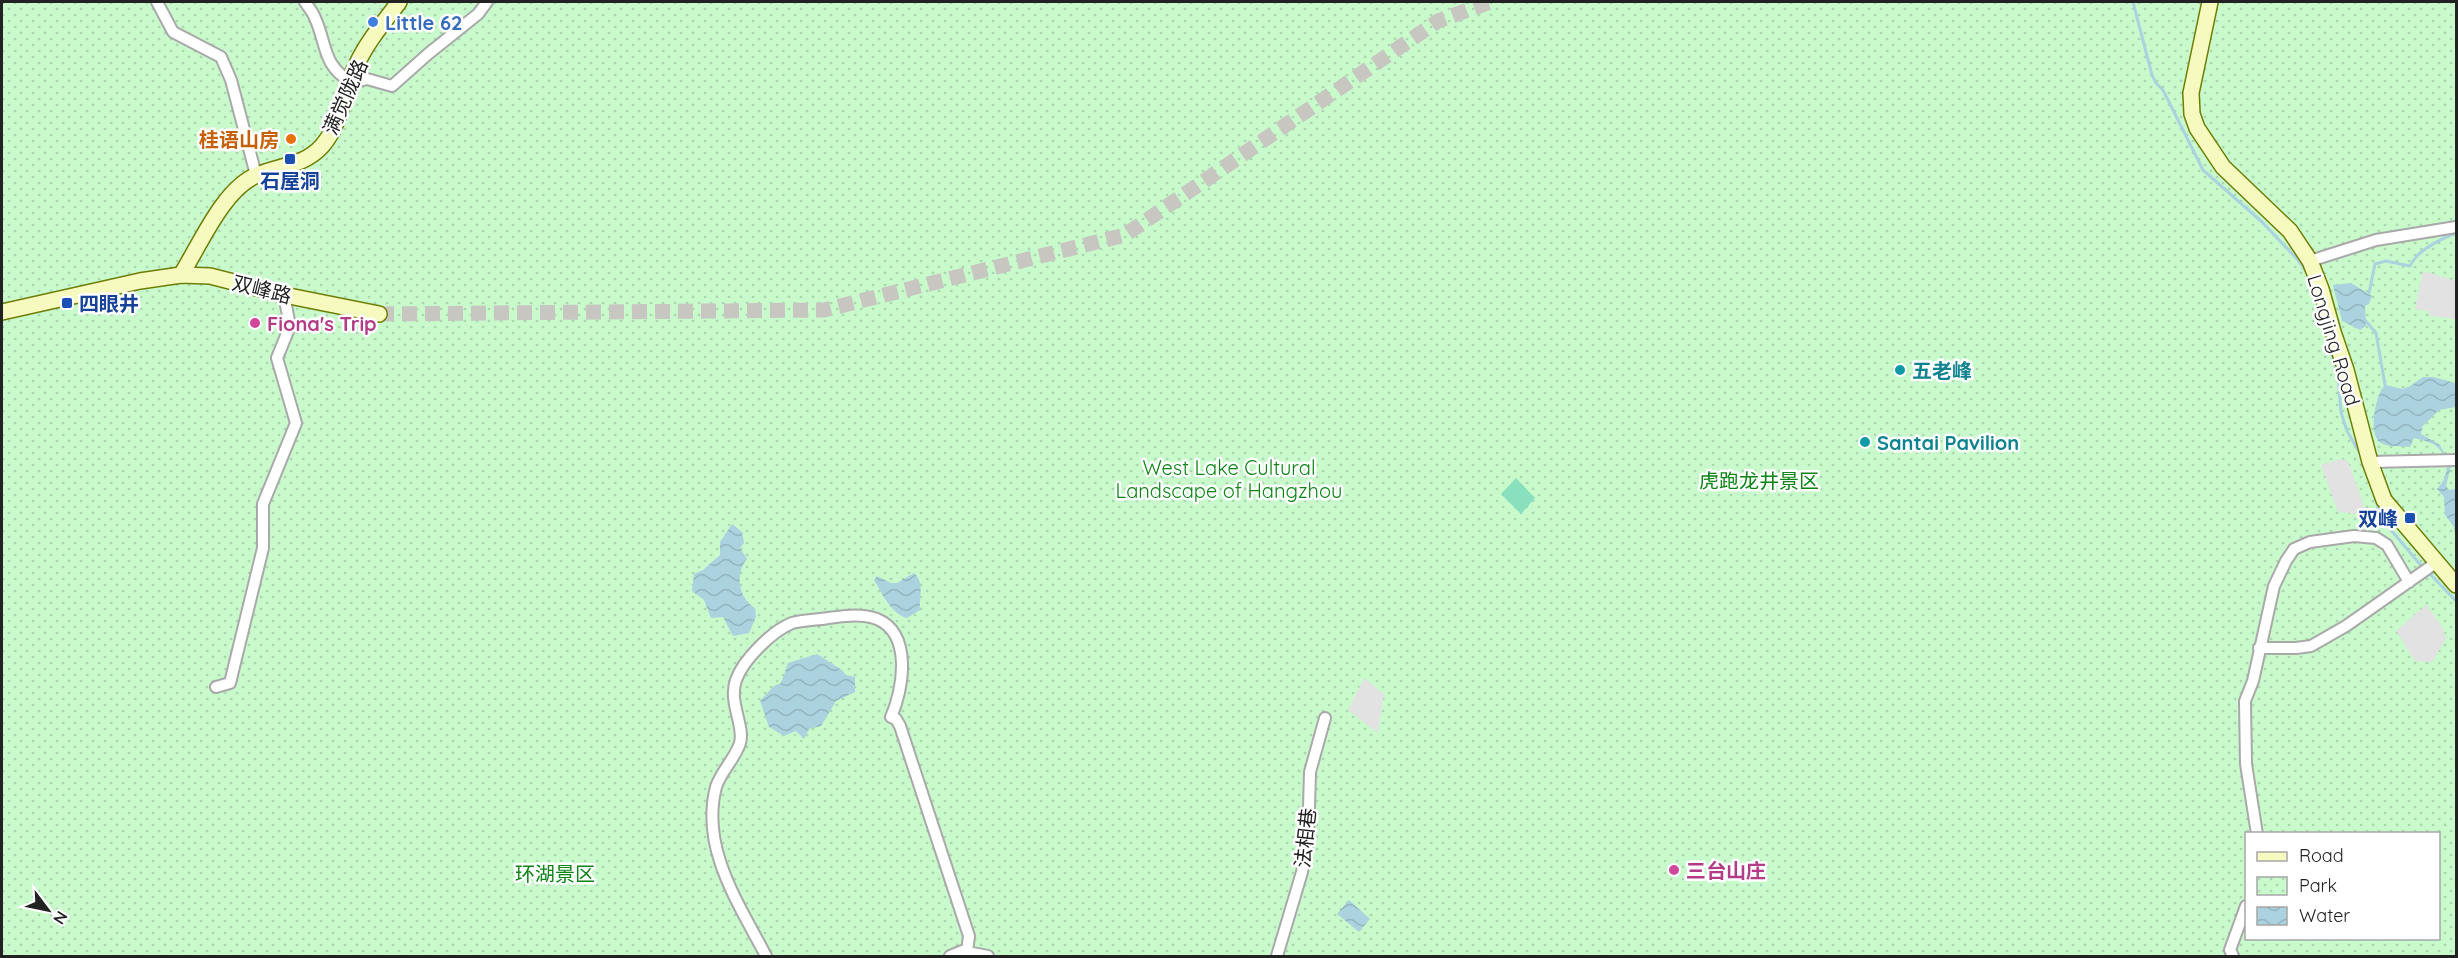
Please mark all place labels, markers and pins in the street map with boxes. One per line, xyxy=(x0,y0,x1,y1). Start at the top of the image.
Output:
place label: Little 62 xyxy=(385,10,462,35)
marker: Little 62 xyxy=(366,15,380,29)
place label: 桂语山房 xyxy=(199,127,279,152)
marker: 桂语山房 xyxy=(284,132,298,146)
marker: 石屋洞 xyxy=(283,152,297,166)
place label: 石屋洞 xyxy=(260,168,320,193)
place label: 四眼井 xyxy=(79,291,139,316)
marker: 四眼井 xyxy=(60,296,74,310)
place label: Fiona's Trip xyxy=(267,311,377,336)
marker: Fiona's Trip xyxy=(248,316,262,330)
place label: 五老峰 xyxy=(1912,358,1972,383)
marker: 五老峰 xyxy=(1893,363,1907,377)
place label: Santai Pavilion xyxy=(1877,430,2019,455)
marker: Santai Pavilion xyxy=(1858,435,1872,449)
place label: 双峰 xyxy=(2358,506,2398,531)
marker: 双峰 xyxy=(2403,511,2417,525)
place label: 三台山庄 xyxy=(1686,858,1766,883)
marker: 三台山庄 xyxy=(1667,863,1681,877)

